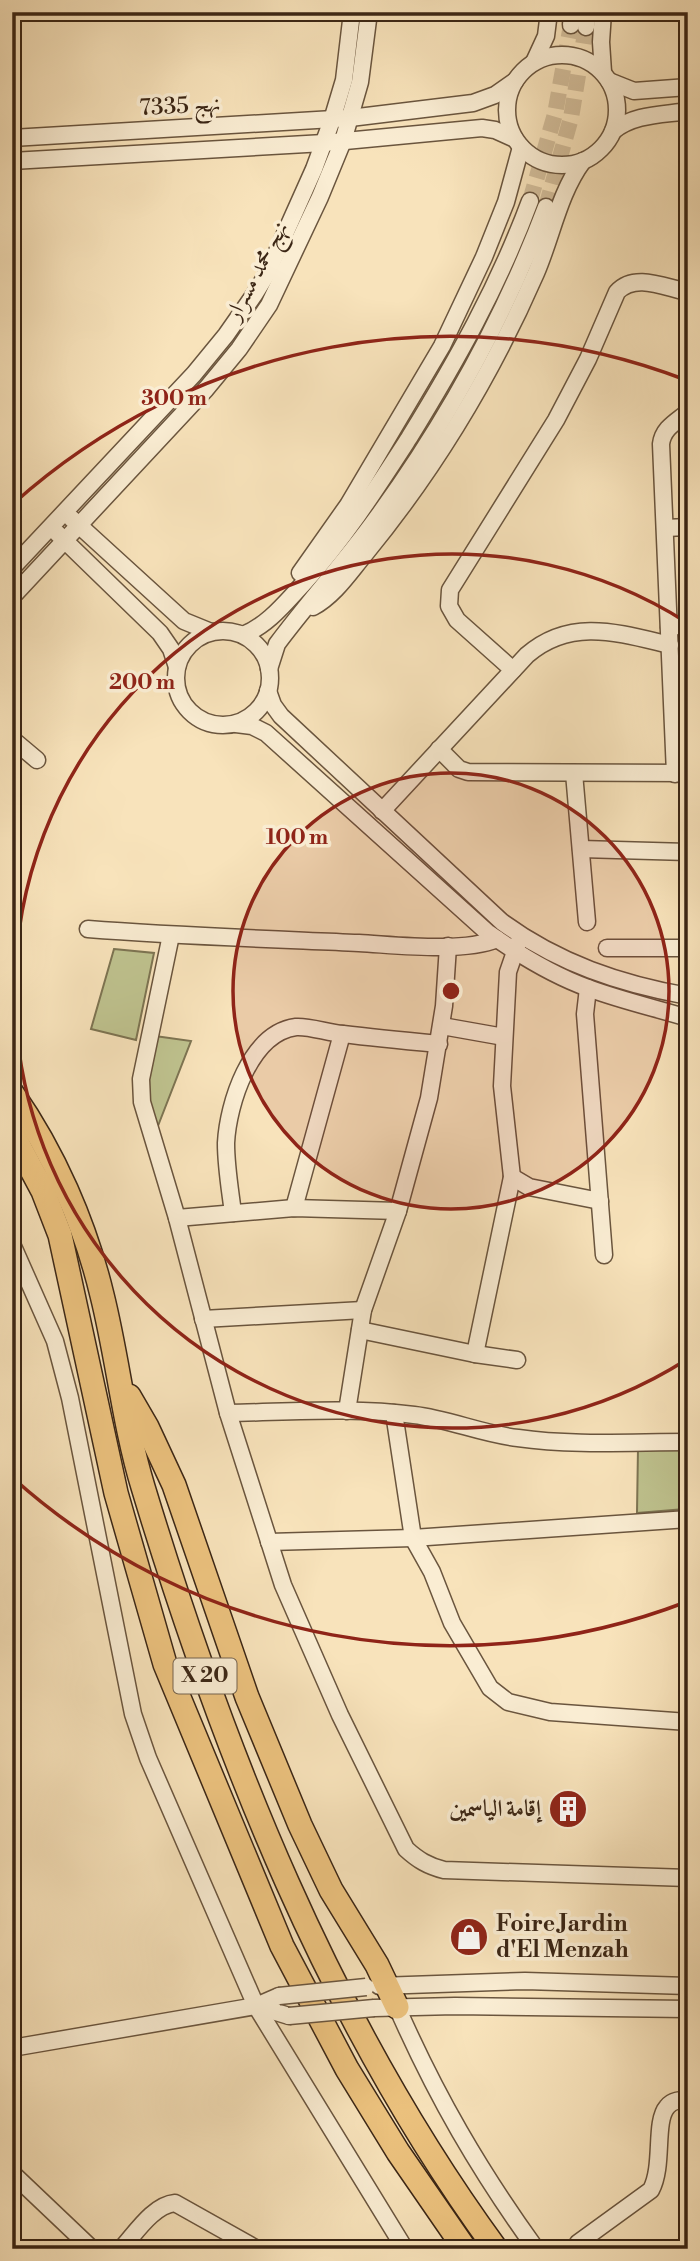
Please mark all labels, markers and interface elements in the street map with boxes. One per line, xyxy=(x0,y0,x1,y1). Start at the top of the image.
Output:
street label: نهج 7335 xyxy=(139,90,222,128)
street label: نهج محمد مسرار xyxy=(218,216,300,330)
text: 300 m xyxy=(141,386,207,412)
text: 200 m xyxy=(109,670,175,696)
text: 100 m xyxy=(266,825,328,851)
centre of rings xyxy=(439,979,463,1003)
road number: X 20 xyxy=(174,1658,236,1694)
building icon: إقامة الياسمين xyxy=(547,1788,589,1830)
place label: إقامة الياسمين xyxy=(449,1795,543,1823)
place label: Foire Jardin d'El Menzah xyxy=(496,1910,629,1964)
shop icon: Foire Jardin d'El Menzah xyxy=(448,1916,490,1958)

